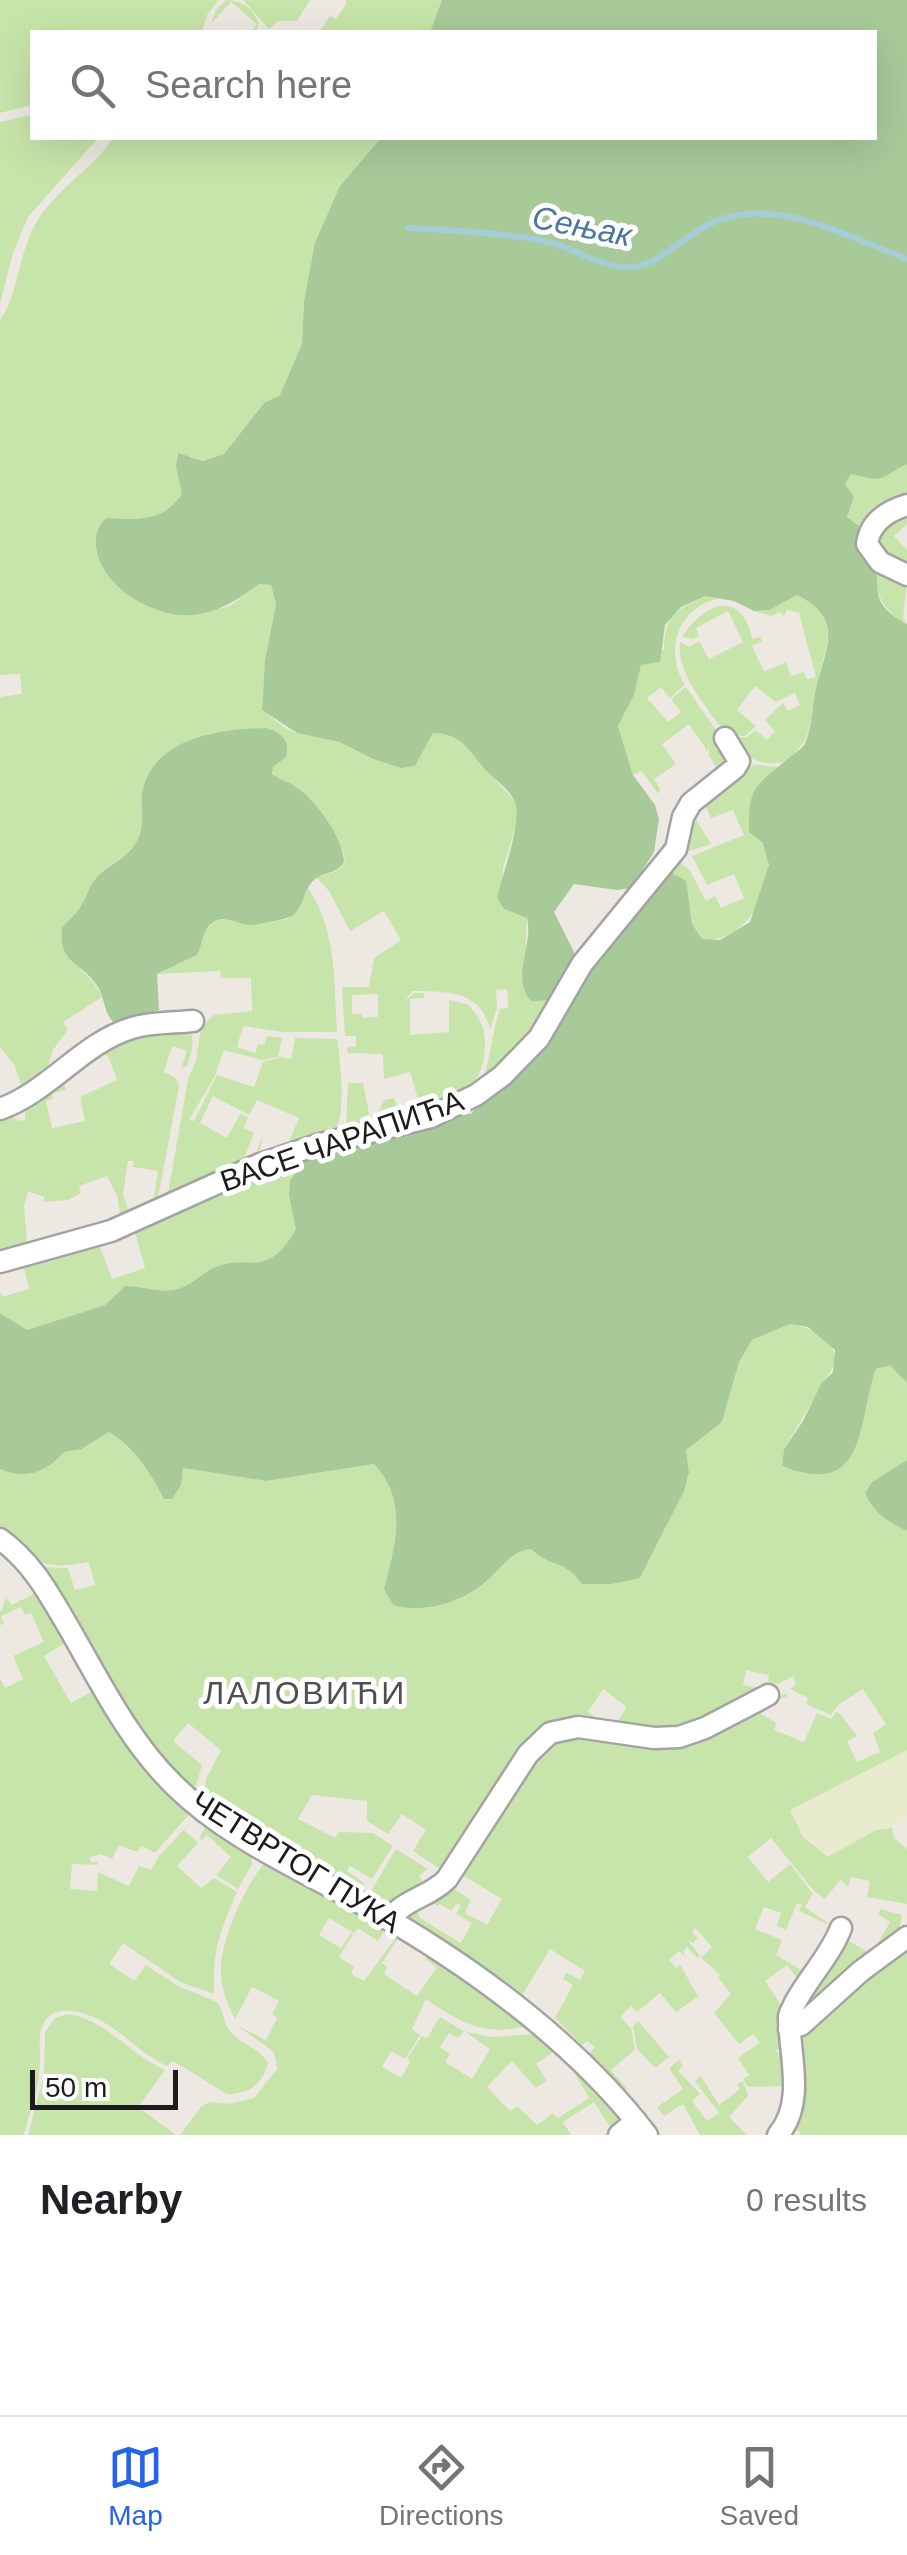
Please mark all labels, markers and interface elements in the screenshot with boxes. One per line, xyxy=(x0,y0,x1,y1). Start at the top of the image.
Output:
search box xyxy=(30,30,877,140)
icon: search xyxy=(65,58,120,113)
text: Search here xyxy=(145,64,352,106)
water label: Сењак xyxy=(529,199,637,254)
street label: ВАСЕ ЧАРАПИЋА xyxy=(216,1083,468,1198)
district label: ЛАЛОВИЋИ xyxy=(203,1675,407,1711)
street label: ЧЕТВРТОГ ПУКА xyxy=(186,1784,407,1939)
scale bar xyxy=(30,2065,178,2110)
text: 50 m xyxy=(45,2072,107,2103)
text: Nearby xyxy=(40,2176,182,2223)
text: 0 results xyxy=(746,2182,867,2218)
tab: Map xyxy=(108,2440,163,2532)
tab: Directions xyxy=(379,2440,504,2532)
tab: Saved xyxy=(720,2440,799,2532)

